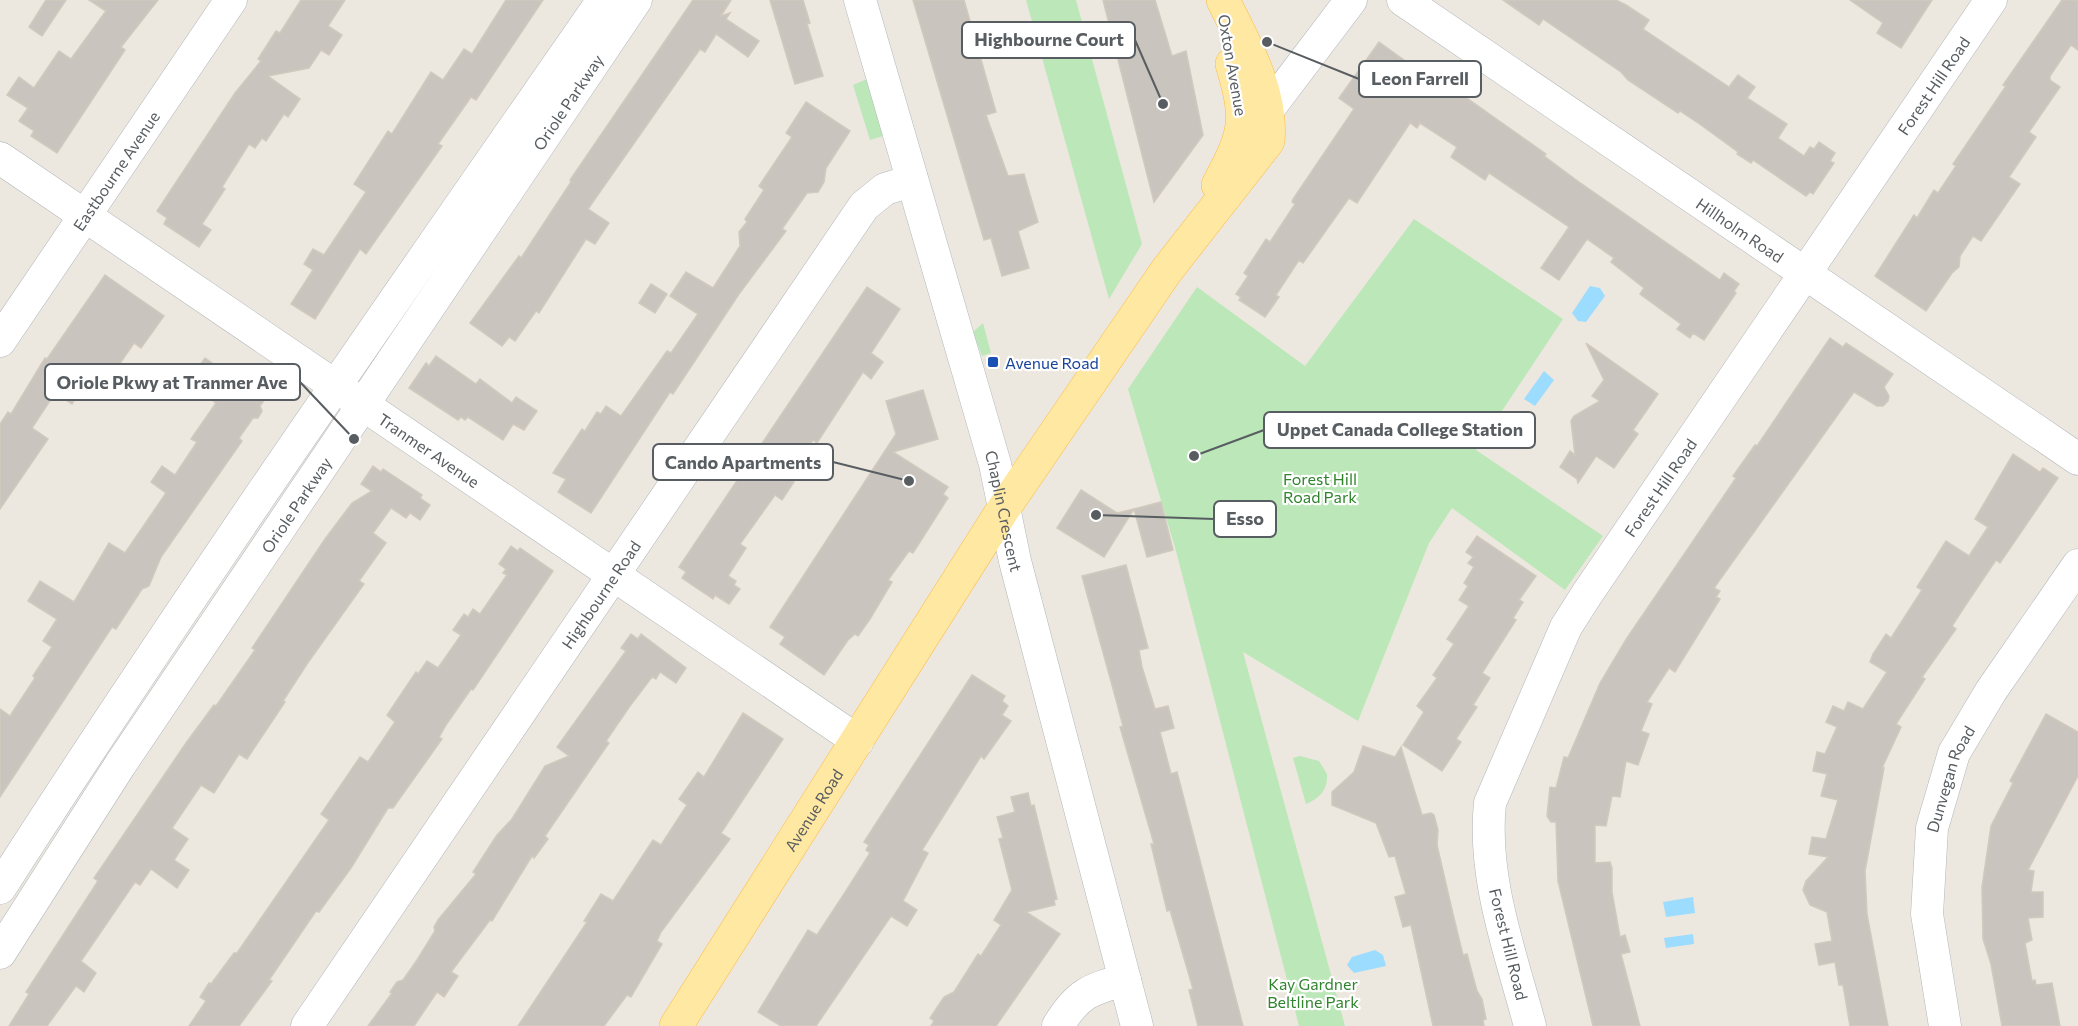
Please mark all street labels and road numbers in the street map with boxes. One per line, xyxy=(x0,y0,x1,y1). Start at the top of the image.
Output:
street label: Oxton Avenue xyxy=(1215,13,1251,117)
street label: Forest Hill Road xyxy=(1893,33,1973,138)
street label: Oriole Parkway xyxy=(528,50,606,153)
street label: Eastbourne Avenue xyxy=(68,107,163,234)
street label: Hillholm Road xyxy=(1693,193,1788,266)
street label: Tranmer Avenue xyxy=(375,409,483,491)
street label: Forest Hill Road xyxy=(1620,434,1700,540)
street label: Chaplin Crescent xyxy=(982,448,1027,574)
street label: Oriole Parkway xyxy=(257,453,335,556)
street label: Highbourne Road xyxy=(557,537,644,652)
street label: Dunvegan Road xyxy=(1922,722,1978,834)
street label: Avenue Road xyxy=(780,765,846,854)
street label: Forest Hill Road xyxy=(1486,886,1532,1002)

